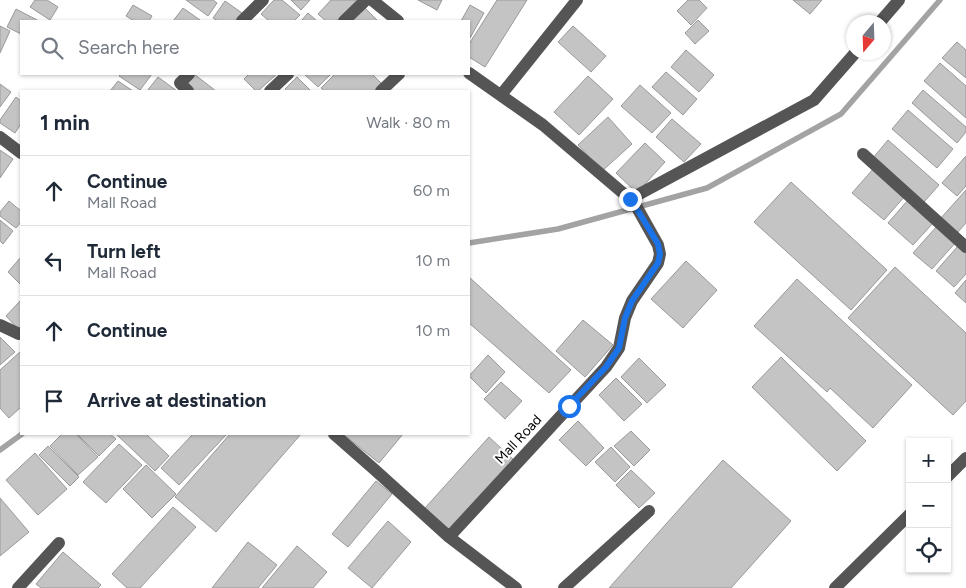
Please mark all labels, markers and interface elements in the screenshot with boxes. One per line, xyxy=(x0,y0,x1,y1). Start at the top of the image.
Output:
north arrow xyxy=(846,15,891,60)
search box xyxy=(20,20,470,75)
icon: search xyxy=(38,34,66,62)
text: Search here xyxy=(78,36,180,59)
text: 1 min xyxy=(40,110,90,135)
text: Walk · 80 m xyxy=(366,113,450,132)
text: Continue xyxy=(87,170,167,193)
icon: ahead xyxy=(40,177,68,205)
text: 60 m xyxy=(413,181,450,200)
route end xyxy=(619,188,642,211)
text: Mall Road xyxy=(87,193,157,212)
text: Turn left xyxy=(87,240,161,263)
icon: left xyxy=(40,247,68,275)
text: 10 m xyxy=(416,251,450,270)
text: Mall Road xyxy=(87,263,157,282)
icon: ahead xyxy=(40,317,68,345)
text: Continue xyxy=(87,319,167,342)
text: 10 m xyxy=(416,321,450,340)
icon: arrive xyxy=(40,387,68,415)
text: Arrive at destination xyxy=(87,389,266,412)
route start xyxy=(558,395,581,418)
street label: Mall Road xyxy=(491,411,545,467)
map controls xyxy=(906,438,951,573)
button: + xyxy=(906,438,951,483)
button: − xyxy=(906,483,951,528)
button: locate xyxy=(906,528,951,573)

